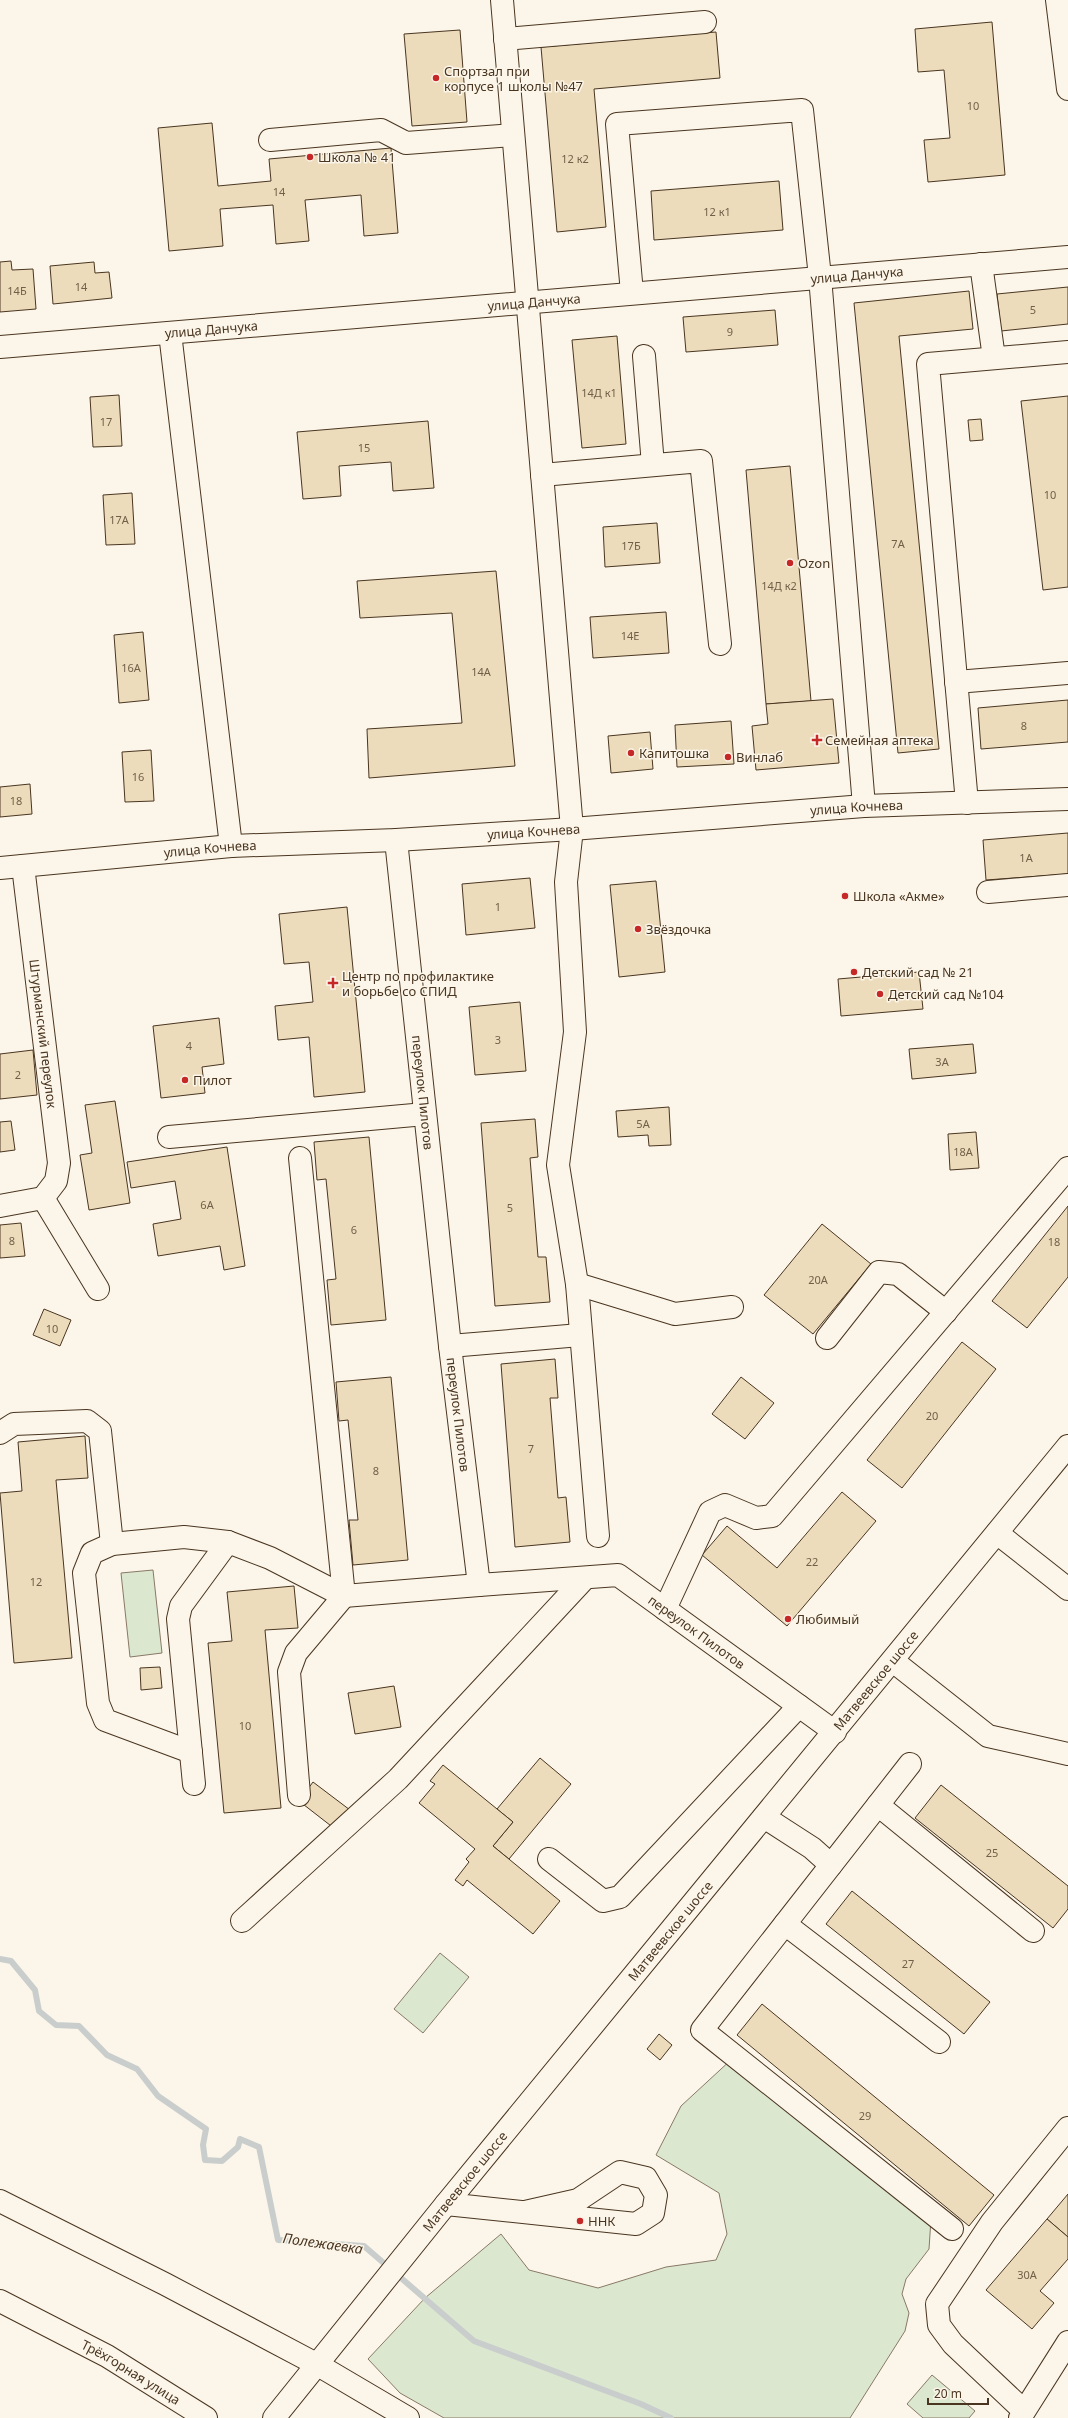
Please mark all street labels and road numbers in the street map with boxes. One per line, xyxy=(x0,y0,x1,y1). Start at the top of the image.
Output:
street label: улица Данчука xyxy=(810,262,904,288)
street label: улица Данчука xyxy=(487,289,581,315)
street label: улица Данчука xyxy=(164,316,258,342)
street label: улица Кочнева xyxy=(809,796,903,819)
street label: улица Кочнева xyxy=(487,819,581,843)
street label: улица Кочнева xyxy=(163,836,257,861)
street label: Штурманский переулок xyxy=(25,958,61,1109)
street label: переулок Пилотов xyxy=(408,1034,438,1151)
street label: переулок Пилотов xyxy=(442,1356,474,1473)
street label: переулок Пилотов xyxy=(645,1591,749,1673)
street label: Матвеевское шоссе xyxy=(829,1626,922,1734)
street label: Матвеевское шоссе xyxy=(624,1877,717,1985)
street label: Матвеевское шоссе xyxy=(418,2127,511,2235)
street label: Трёхгорная улица xyxy=(78,2335,184,2409)

